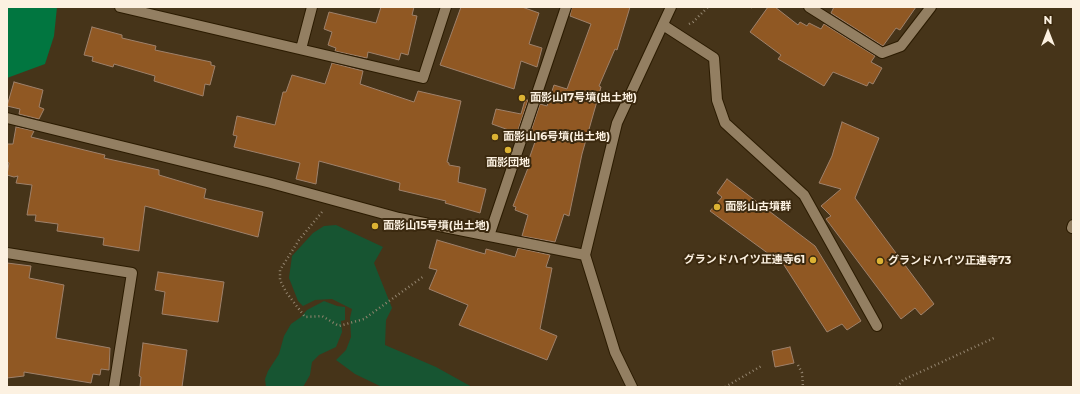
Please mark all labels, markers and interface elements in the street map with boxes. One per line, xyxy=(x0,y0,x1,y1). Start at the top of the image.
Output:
north arrow xyxy=(1028,12,1068,52)
text: N xyxy=(1044,13,1052,27)
place label: 面影山17号墳(出土地) xyxy=(530,91,637,105)
marker: 面影山17号墳(出土地) xyxy=(517,93,527,103)
place label: 面影山16号墳(出土地) xyxy=(503,130,610,144)
marker: 面影山16号墳(出土地) xyxy=(490,132,500,142)
marker: 面影団地 xyxy=(503,145,513,155)
place label: 面影団地 xyxy=(486,156,530,170)
place label: 面影山古墳群 xyxy=(725,200,791,214)
marker: 面影山古墳群 xyxy=(712,202,722,212)
place label: 面影山15号墳(出土地) xyxy=(383,219,490,233)
marker: 面影山15号墳(出土地) xyxy=(370,221,380,231)
place label: グランドハイツ正連寺61 xyxy=(684,253,805,267)
place label: グランドハイツ正連寺73 xyxy=(888,254,1011,268)
marker: グランドハイツ正連寺61 xyxy=(808,255,818,265)
marker: グランドハイツ正連寺73 xyxy=(875,256,885,266)

